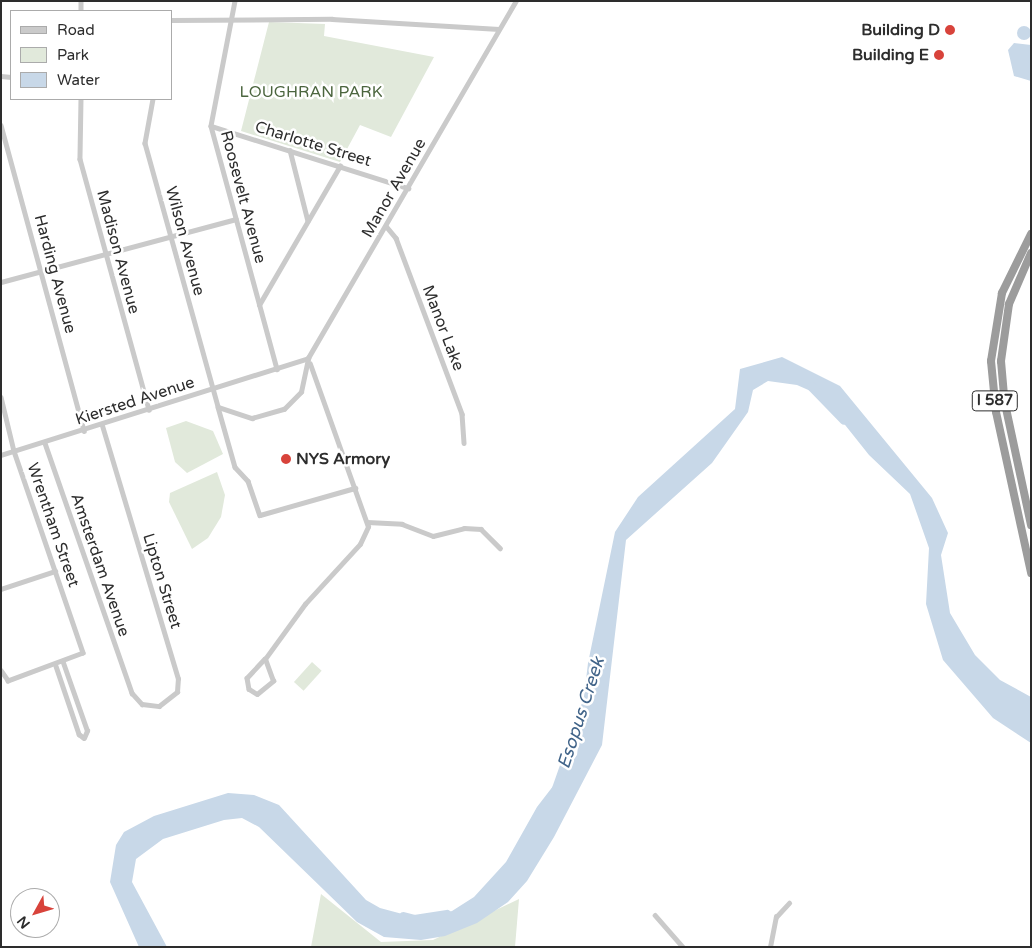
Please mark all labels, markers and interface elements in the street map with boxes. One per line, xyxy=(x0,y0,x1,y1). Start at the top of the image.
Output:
legend xyxy=(10,10,172,100)
place label: Building D xyxy=(861,20,940,40)
text: Road xyxy=(57,21,95,39)
marker: Building D xyxy=(944,24,956,36)
place label: Building E xyxy=(852,45,929,65)
text: Park xyxy=(57,46,89,64)
marker: Building E xyxy=(933,49,945,61)
text: Water xyxy=(57,71,100,89)
park label: LOUGHRAN PARK xyxy=(240,82,382,102)
street label: Charlotte Street xyxy=(252,117,374,171)
street label: Roosevelt Avenue xyxy=(216,129,270,265)
street label: Manor Avenue xyxy=(358,135,430,241)
street label: Wilson Avenue xyxy=(161,184,209,298)
street label: Madison Avenue xyxy=(92,188,144,316)
street label: Harding Avenue xyxy=(30,212,80,336)
street label: Manor Lake xyxy=(418,283,468,373)
street label: Kiersted Avenue xyxy=(73,373,197,429)
road number: I 587 xyxy=(971,388,1019,414)
place label: NYS Armory xyxy=(296,449,390,469)
marker: NYS Armory xyxy=(280,453,292,465)
street label: Wrentham Street xyxy=(23,460,83,590)
street label: Amsterdam Avenue xyxy=(66,491,134,639)
street label: Lipton Street xyxy=(138,531,186,631)
water label: Esopus Creek xyxy=(553,655,609,771)
north arrow xyxy=(10,888,60,938)
text: N xyxy=(14,912,34,932)

